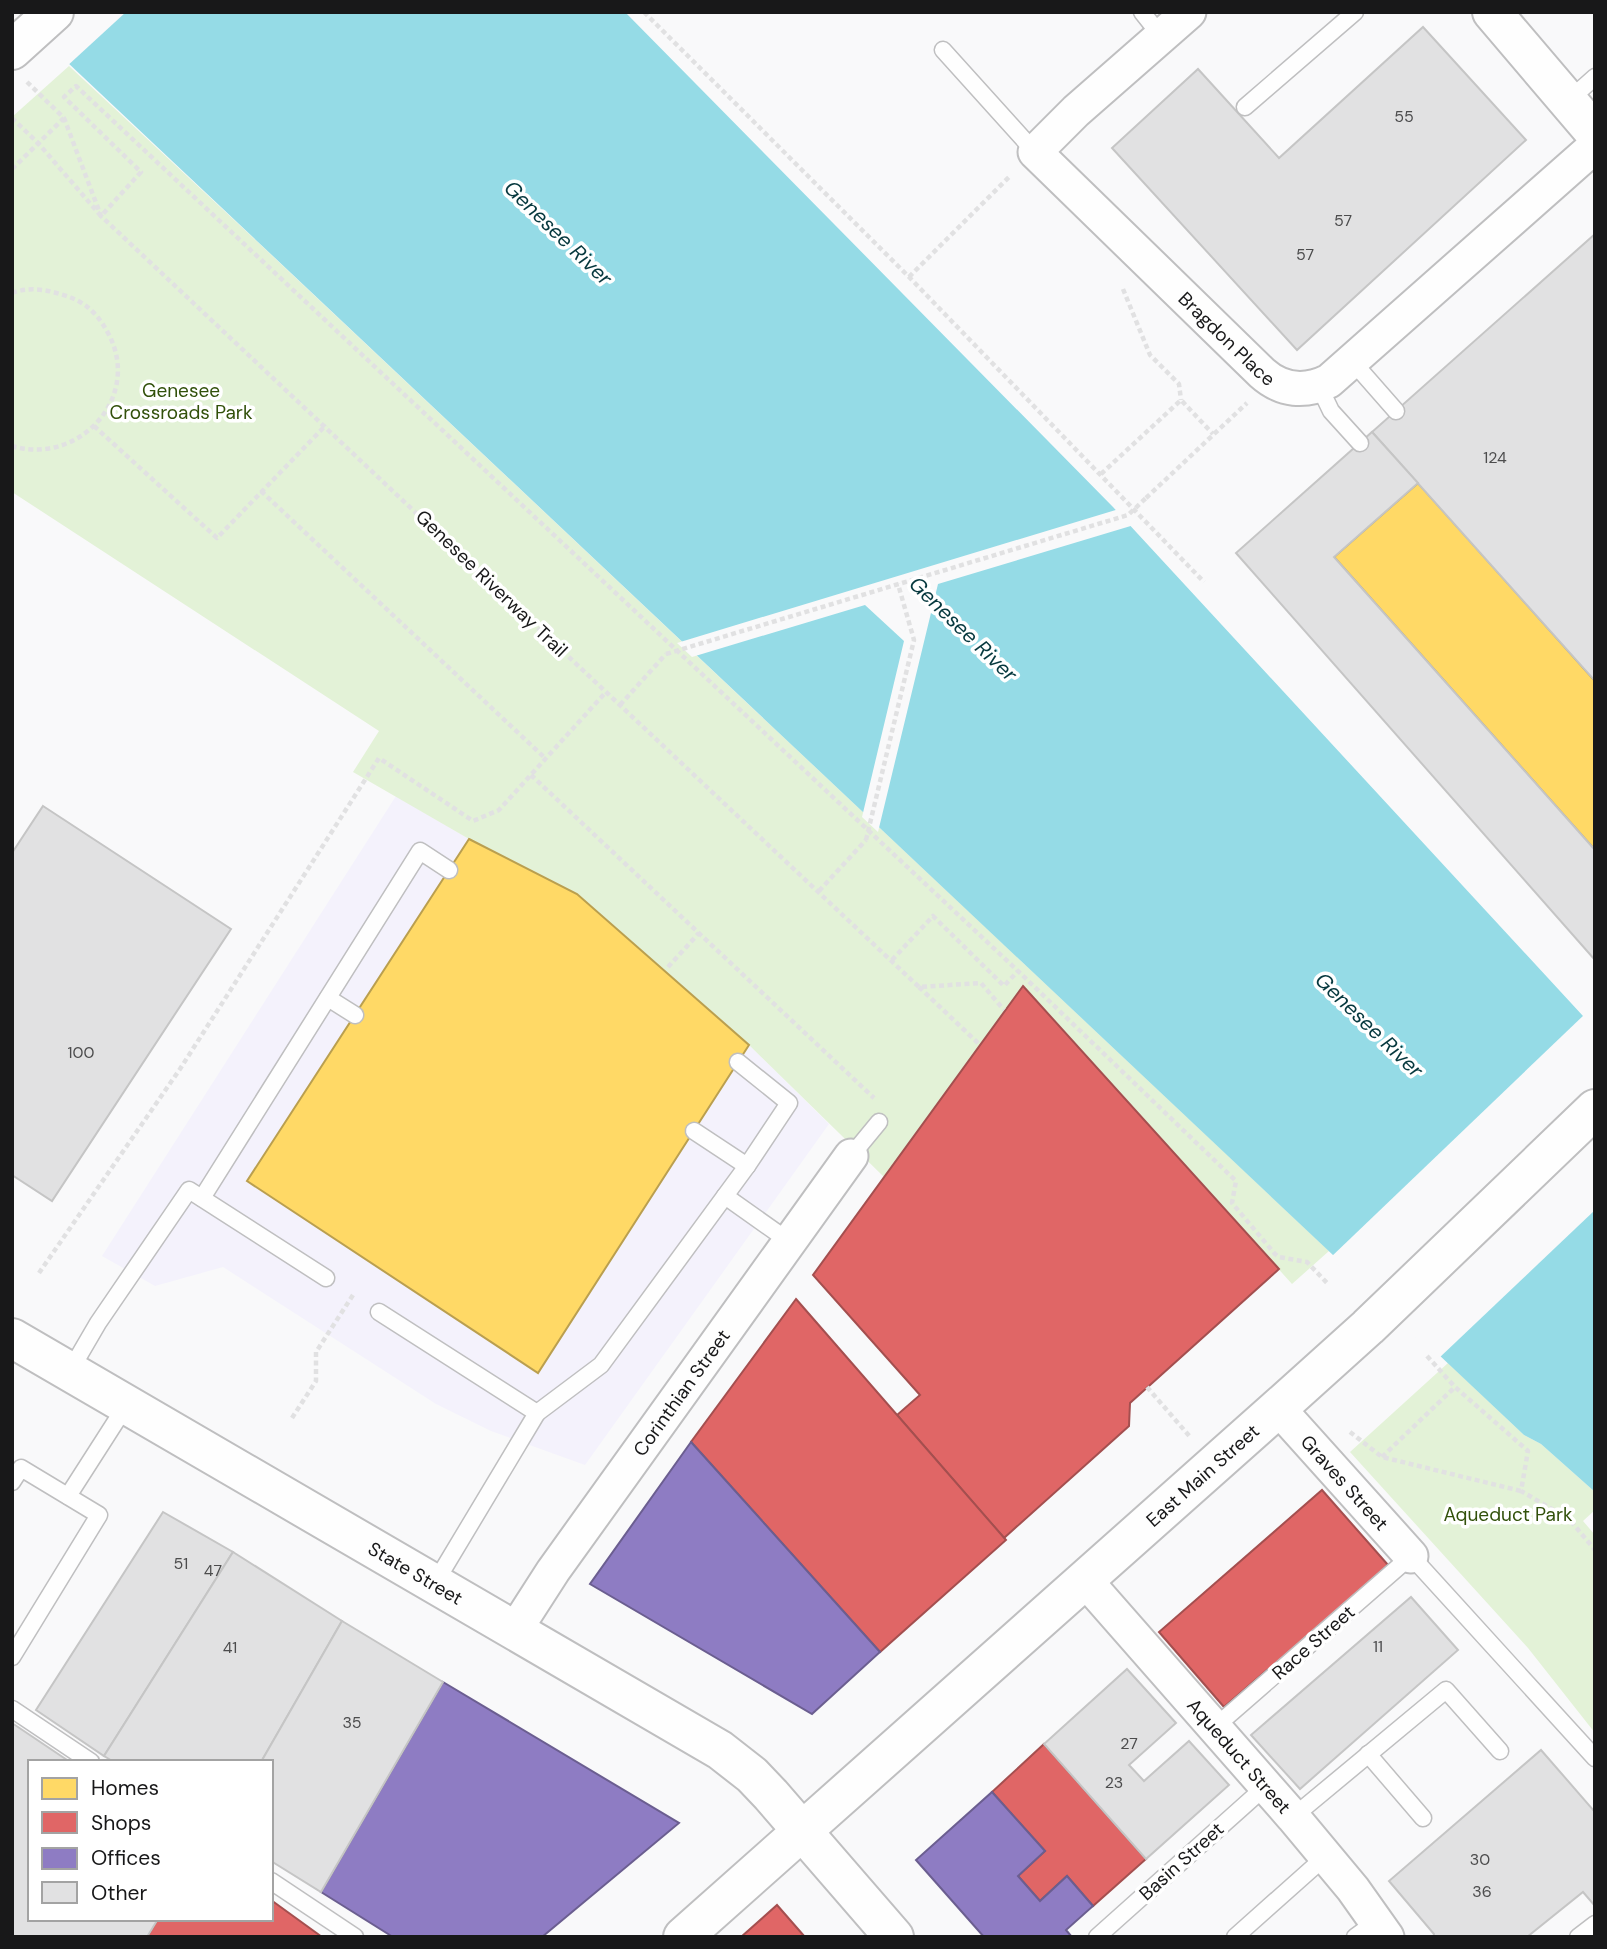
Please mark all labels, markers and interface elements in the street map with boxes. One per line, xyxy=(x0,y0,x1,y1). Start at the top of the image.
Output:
house number: 55 xyxy=(1394,106,1414,127)
water label: Genesee River xyxy=(498,174,619,293)
house number: 57 xyxy=(1334,210,1352,231)
house number: 57 xyxy=(1296,244,1314,265)
street label: Bragdon Place xyxy=(1173,286,1280,392)
park label: Genesee Crossroads Park xyxy=(110,378,253,425)
house number: 124 xyxy=(1483,447,1507,468)
street label: Genesee Riverway Trail xyxy=(410,504,573,662)
water label: Genesee River xyxy=(903,570,1024,689)
water label: Genesee River xyxy=(1309,966,1430,1085)
house number: 100 xyxy=(68,1042,94,1063)
street label: Corinthian Street xyxy=(628,1324,736,1461)
street label: East Main Street xyxy=(1141,1419,1265,1533)
street label: Graves Street xyxy=(1295,1430,1394,1536)
park label: Aqueduct Park xyxy=(1443,1502,1573,1527)
street label: State Street xyxy=(364,1536,467,1611)
house number: 51 xyxy=(174,1553,188,1574)
house number: 47 xyxy=(204,1560,222,1581)
street label: Race Street xyxy=(1267,1600,1360,1685)
house number: 11 xyxy=(1373,1636,1383,1657)
house number: 41 xyxy=(223,1637,237,1658)
street label: Aqueduct Street xyxy=(1182,1693,1296,1819)
house number: 35 xyxy=(342,1712,362,1733)
house number: 27 xyxy=(1120,1733,1138,1754)
legend xyxy=(28,1760,273,1921)
house number: 23 xyxy=(1105,1772,1123,1793)
text: Homes xyxy=(91,1774,159,1802)
text: Shops xyxy=(91,1809,151,1837)
street label: Basin Street xyxy=(1134,1817,1229,1906)
text: Offices xyxy=(91,1844,161,1872)
house number: 30 xyxy=(1470,1849,1490,1870)
text: Other xyxy=(91,1879,147,1907)
house number: 36 xyxy=(1472,1881,1492,1902)

